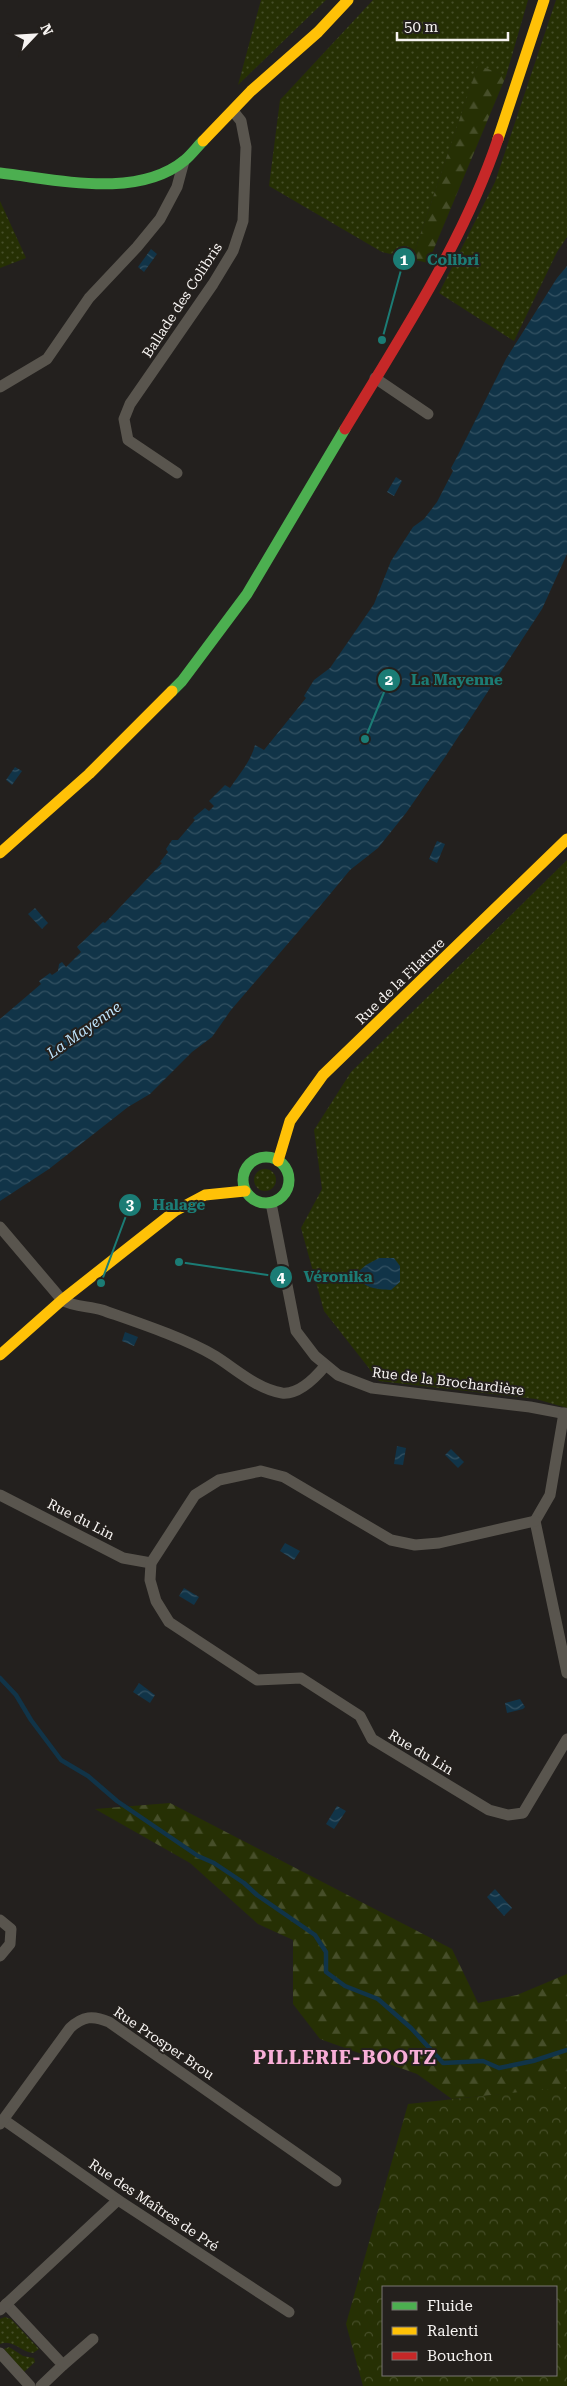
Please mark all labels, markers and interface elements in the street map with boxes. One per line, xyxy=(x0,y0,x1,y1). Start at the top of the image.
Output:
north arrow xyxy=(10,10,60,60)
scale bar xyxy=(397,10,508,42)
text: 50 m xyxy=(404,18,439,36)
text: N xyxy=(37,21,56,38)
street label: Ballade des Colibris xyxy=(139,239,225,360)
callout: Colibri xyxy=(392,244,489,274)
text: 1 xyxy=(400,251,409,269)
text: Colibri xyxy=(427,251,479,269)
callout: La Mayenne xyxy=(376,665,513,695)
text: 2 xyxy=(385,671,393,689)
text: La Mayenne xyxy=(411,671,503,689)
street label: Rue de la Filature xyxy=(352,934,448,1027)
water label: La Mayenne xyxy=(43,998,125,1063)
callout: Halage xyxy=(118,1190,215,1220)
text: 3 xyxy=(126,1196,135,1214)
text: Halage xyxy=(153,1196,206,1214)
callout: Véronika xyxy=(269,1262,383,1292)
text: 4 xyxy=(277,1268,286,1286)
text: Véronika xyxy=(303,1268,373,1286)
street label: Rue de la Brochardière xyxy=(371,1364,525,1398)
street label: Rue du Lin xyxy=(45,1495,117,1543)
street label: Rue du Lin xyxy=(386,1726,456,1778)
street label: Rue Prosper Brou xyxy=(111,2003,217,2083)
district label: PILLERIE-BOOTZ xyxy=(253,2046,437,2069)
street label: Rue des Maîtres de Pré xyxy=(86,2156,222,2255)
legend xyxy=(382,2286,557,2376)
text: Fluide xyxy=(427,2297,473,2315)
text: Ralenti xyxy=(427,2322,479,2340)
text: Bouchon xyxy=(427,2347,493,2365)

